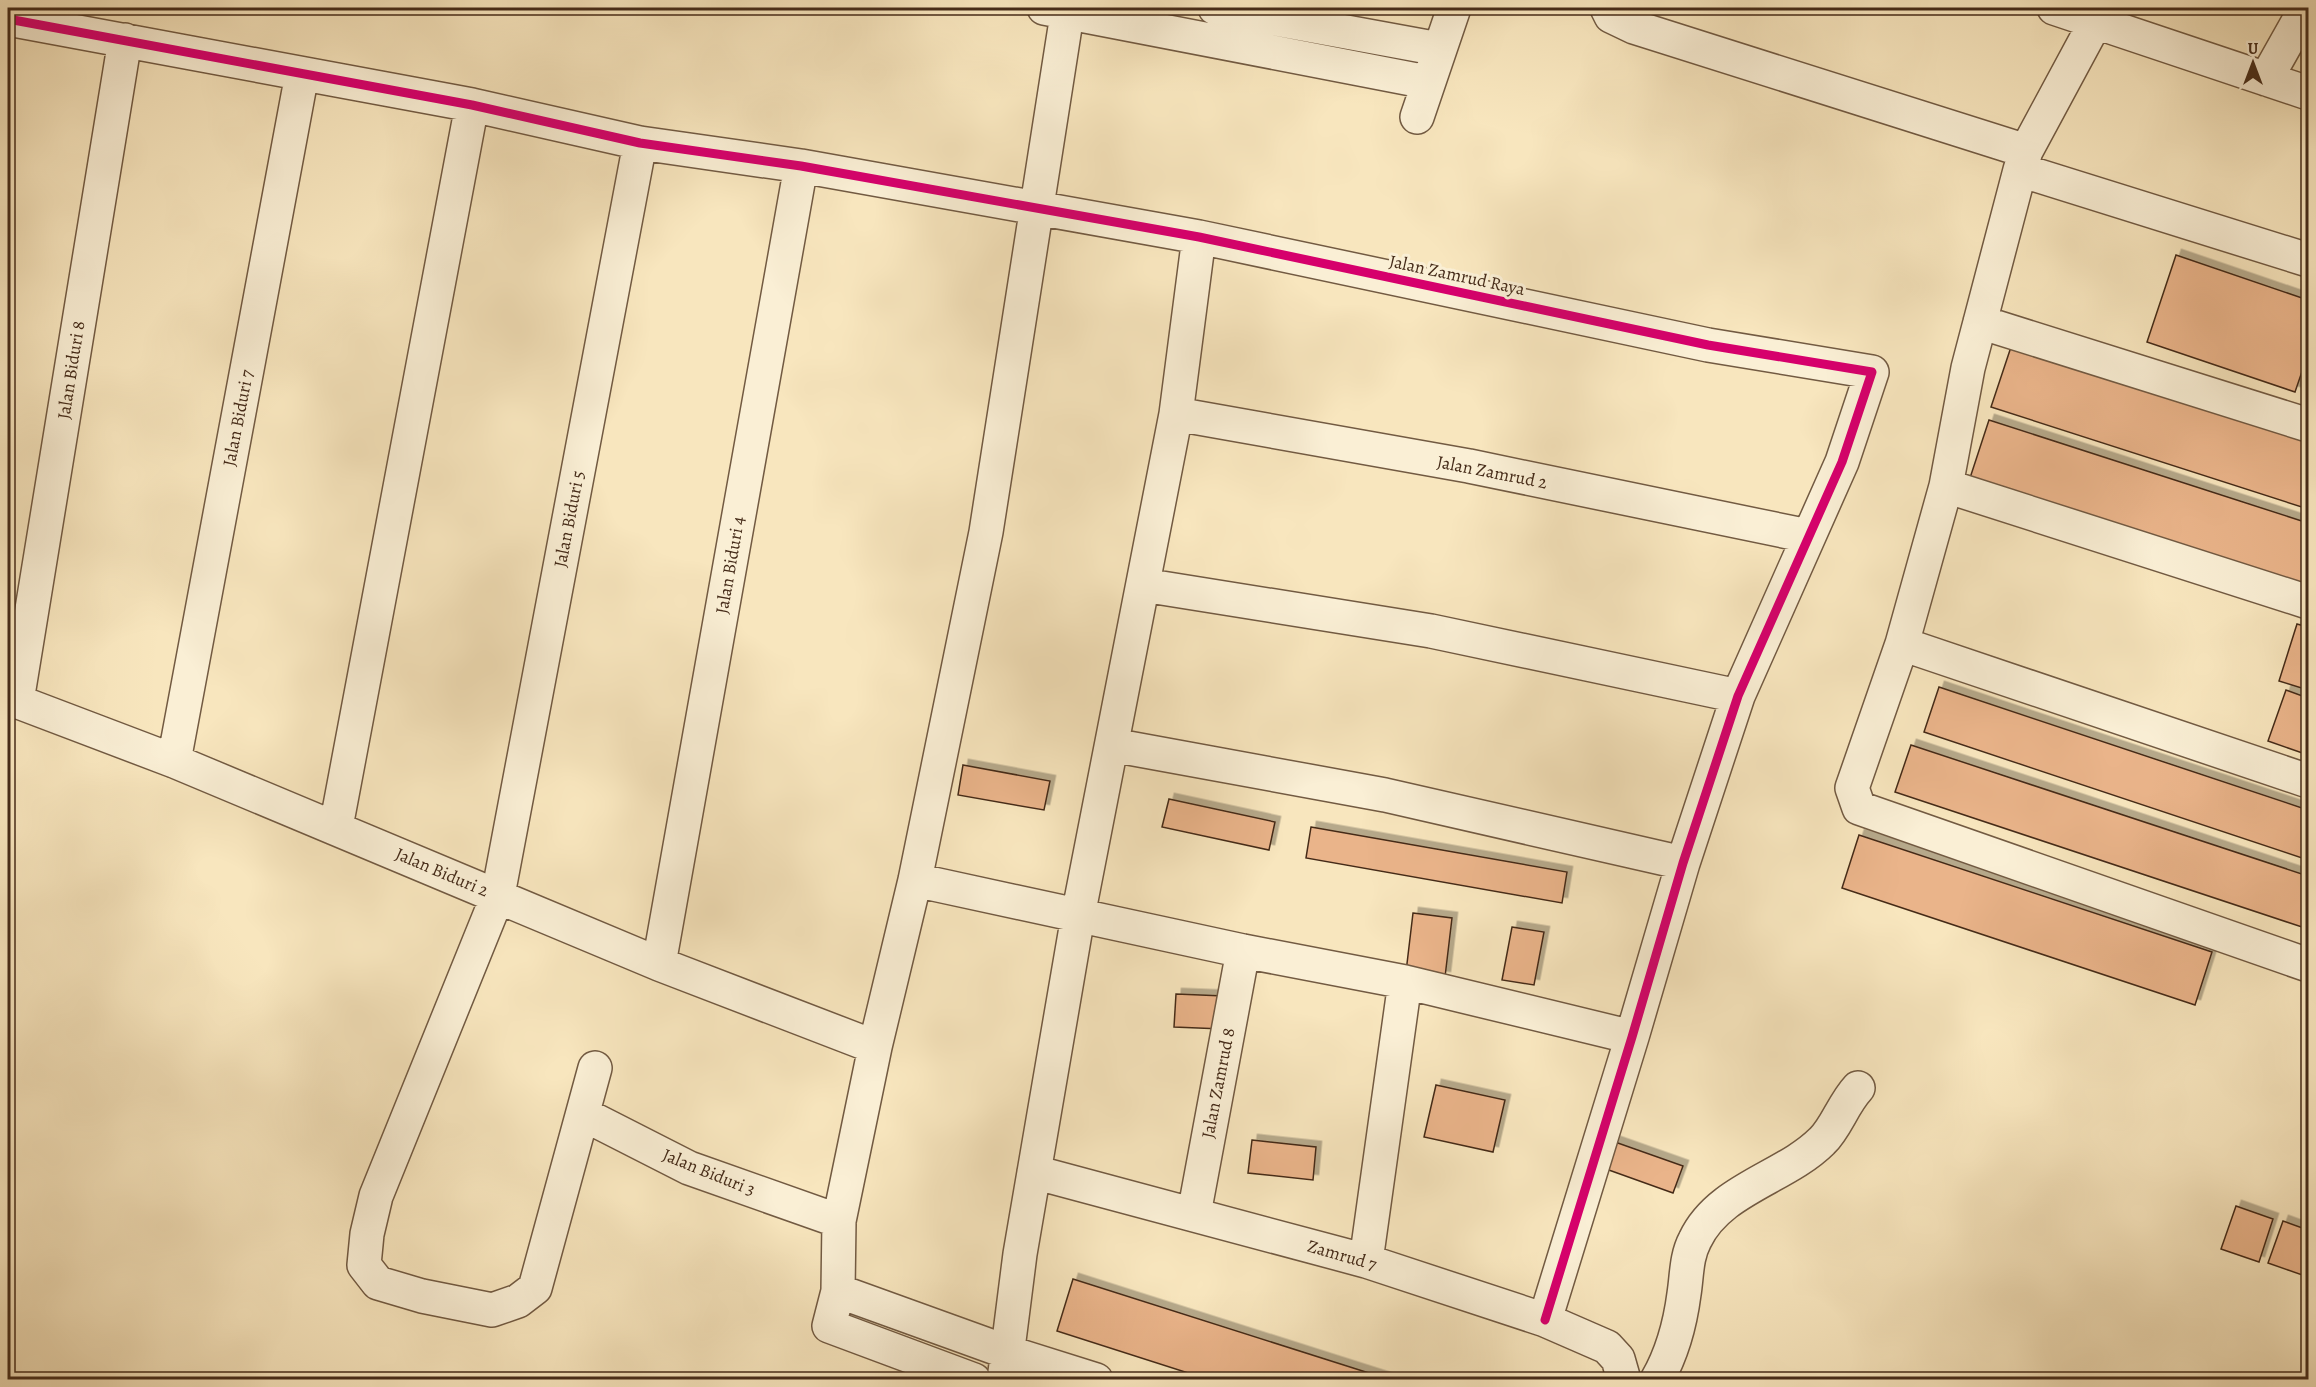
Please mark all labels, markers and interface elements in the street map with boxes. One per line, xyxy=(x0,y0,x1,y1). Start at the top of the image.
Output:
north arrow xyxy=(2223,33,2283,93)
text: U xyxy=(2248,38,2259,60)
street label: Jalan Zamrud Raya xyxy=(1387,249,1528,301)
street label: Jalan Biduri 8 xyxy=(51,319,91,421)
street label: Jalan Biduri 7 xyxy=(217,367,259,468)
street label: Jalan Zamrud 2 xyxy=(1435,450,1550,495)
street label: Jalan Biduri 5 xyxy=(548,468,590,570)
street label: Jalan Biduri 4 xyxy=(710,514,750,616)
street label: Jalan Biduri 2 xyxy=(392,842,493,903)
street label: Jalan Zamrud 8 xyxy=(1196,1026,1240,1140)
street label: Jalan Biduri 3 xyxy=(659,1143,759,1201)
street label: Zamrud 7 xyxy=(1305,1234,1380,1276)

